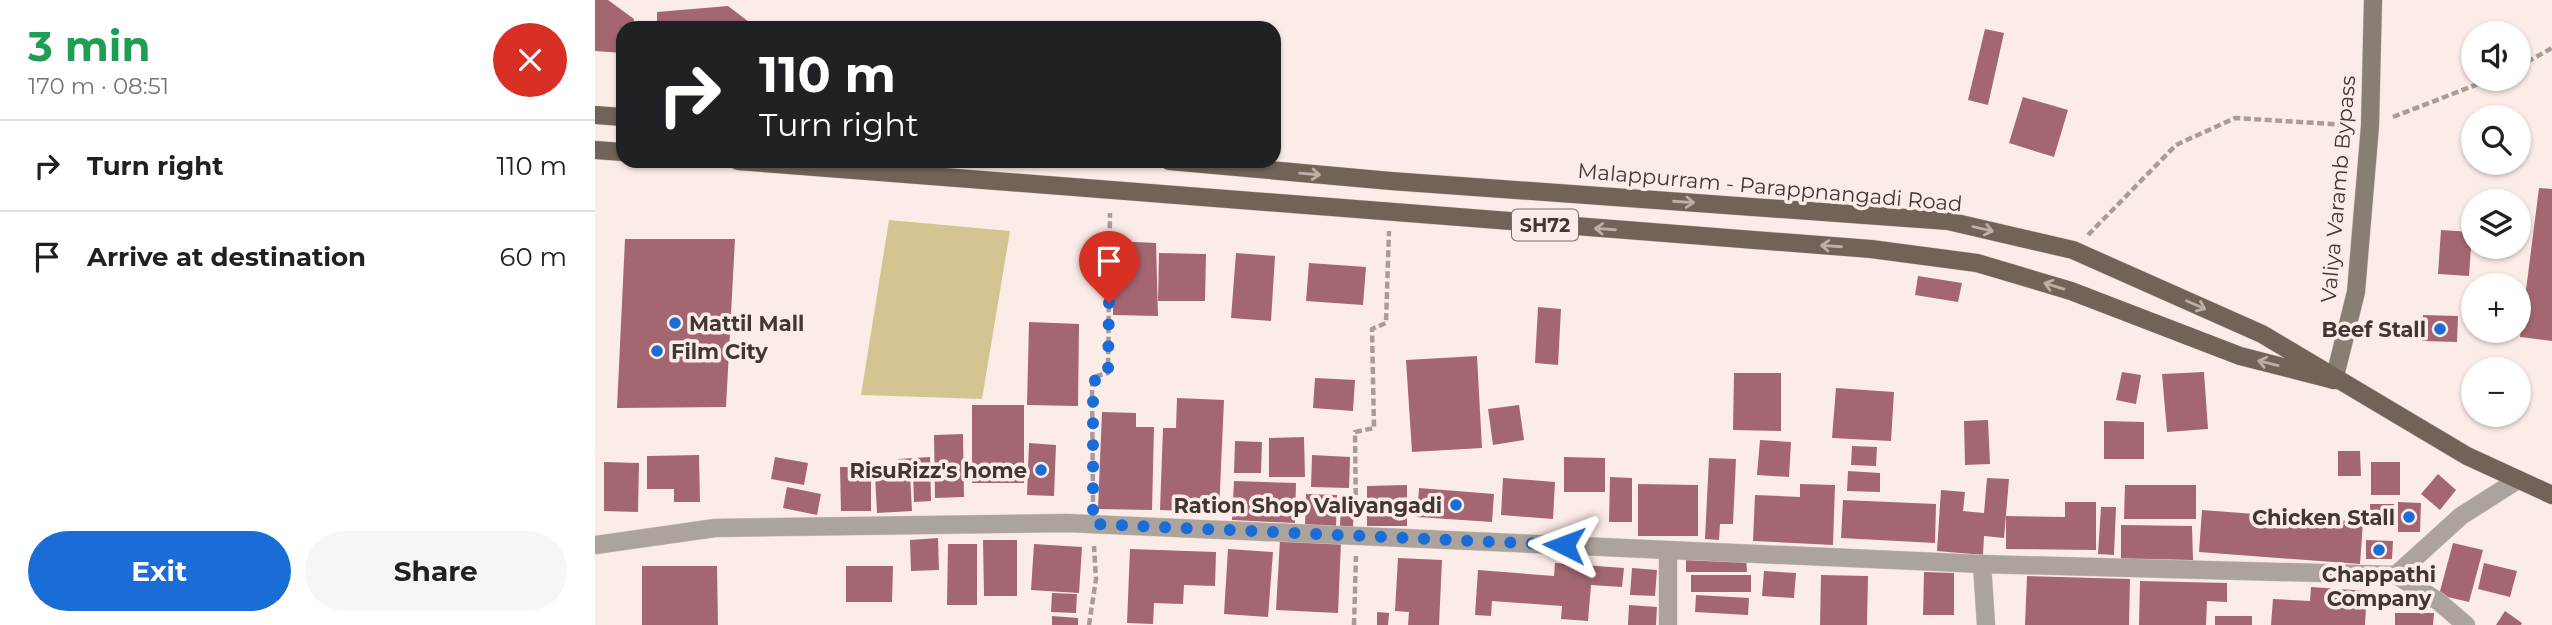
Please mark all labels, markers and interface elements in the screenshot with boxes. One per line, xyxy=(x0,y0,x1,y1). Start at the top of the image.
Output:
text: 3 min xyxy=(28,20,150,72)
map controls xyxy=(2461,21,2531,427)
button: sound xyxy=(2461,21,2531,91)
button: close xyxy=(493,23,567,97)
text: 110 m xyxy=(759,45,896,104)
icon: right xyxy=(644,49,735,140)
text: 170 m · 08:51 xyxy=(28,72,169,100)
street label: Valiya Varamb Bypass xyxy=(2316,74,2360,304)
text: Turn right xyxy=(759,105,919,144)
button: search xyxy=(2461,105,2531,175)
icon: right xyxy=(28,147,66,185)
text: Turn right xyxy=(87,150,223,182)
text: 110 m xyxy=(497,150,567,182)
street label: Malappurram - Parappnangadi Road xyxy=(1577,158,1963,216)
one-way arrow xyxy=(1298,167,1321,180)
button: layers xyxy=(2461,189,2531,259)
one-way arrow xyxy=(1672,196,1694,209)
road number: SH72 xyxy=(1512,210,1578,241)
one-way arrow xyxy=(1594,222,1616,235)
one-way arrow xyxy=(1971,223,1994,236)
pin xyxy=(1079,231,1139,303)
icon: arrive xyxy=(28,238,66,276)
one-way arrow xyxy=(1821,239,1843,252)
text: Arrive at destination xyxy=(87,241,366,273)
text: 60 m xyxy=(500,241,567,273)
icon: arrive xyxy=(1090,242,1128,280)
button: + xyxy=(2461,273,2531,343)
one-way arrow xyxy=(2044,278,2066,291)
one-way arrow xyxy=(2185,299,2207,312)
place label: Mattil Mall xyxy=(689,311,804,336)
marker: Mattil Mall xyxy=(667,315,683,331)
place label: Beef Stall xyxy=(2322,317,2426,342)
marker: Beef Stall xyxy=(2432,321,2448,337)
place label: Film City xyxy=(671,339,768,364)
marker: Film City xyxy=(649,343,665,359)
one-way arrow xyxy=(2258,356,2280,369)
button: − xyxy=(2461,357,2531,427)
place label: RisuRizz's home xyxy=(849,458,1027,483)
marker: RisuRizz's home xyxy=(1033,462,1049,478)
place label: Ration Shop Valiyangadi xyxy=(1174,493,1442,518)
marker: Ration Shop Valiyangadi xyxy=(1448,497,1464,513)
place label: Chicken Stall xyxy=(2252,505,2395,530)
position arrow xyxy=(1527,508,1601,582)
marker: Chicken Stall xyxy=(2401,509,2417,525)
button: Exit xyxy=(28,531,291,611)
button: Share xyxy=(305,531,567,611)
marker: Chappathi Company xyxy=(2371,542,2387,558)
place label: Chappathi Company xyxy=(2322,562,2436,611)

